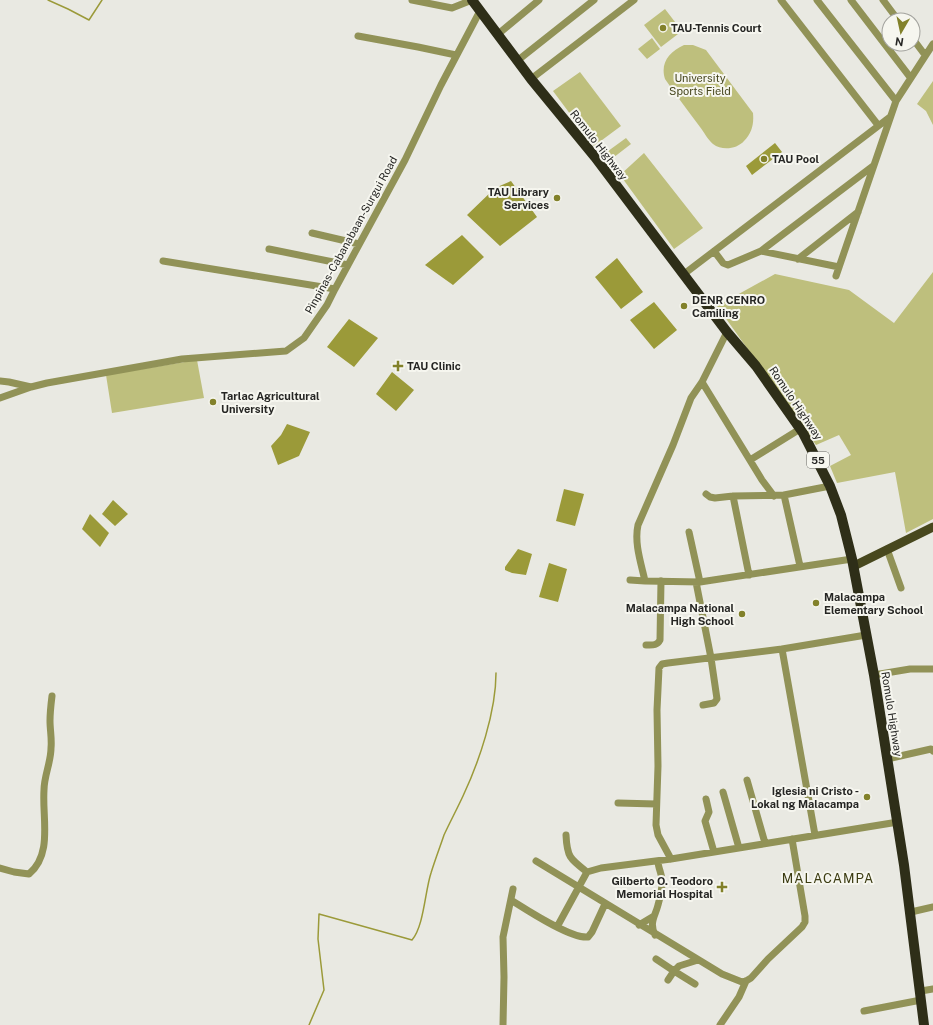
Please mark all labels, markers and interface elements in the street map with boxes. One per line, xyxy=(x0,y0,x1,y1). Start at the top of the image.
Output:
north arrow xyxy=(881,12,921,52)
place label: TAU-Tennis Court xyxy=(671,22,762,34)
marker: TAU-Tennis Court xyxy=(658,23,668,33)
text: N xyxy=(894,35,905,48)
park label: University Sports Field xyxy=(669,72,731,97)
street label: Romulo Highway xyxy=(568,108,630,183)
place label: TAU Pool xyxy=(772,153,819,165)
street label: Pinpinas-Cabanabaan-Surgui Road xyxy=(303,154,399,316)
marker: TAU Pool xyxy=(759,154,769,164)
place label: TAU Library Services xyxy=(488,186,550,211)
marker: TAU Library Services xyxy=(552,193,562,203)
place label: DENR CENRO Camiling xyxy=(692,294,765,319)
marker: DENR CENRO Camiling xyxy=(679,301,689,311)
marker: TAU Clinic xyxy=(392,360,404,372)
place label: TAU Clinic xyxy=(407,360,461,372)
street label: Romulo Highway xyxy=(767,364,825,442)
place label: Tarlac Agricultural University xyxy=(221,390,320,415)
marker: Tarlac Agricultural University xyxy=(208,397,218,407)
road number: 55 xyxy=(807,452,829,468)
place label: Malacampa Elementary School xyxy=(824,591,924,616)
marker: Malacampa Elementary School xyxy=(811,598,821,608)
place label: Malacampa National High School xyxy=(626,602,734,627)
marker: Malacampa National High School xyxy=(737,609,747,619)
street label: Romulo Highway xyxy=(879,671,905,757)
place label: Iglesia ni Cristo - Lokal ng Malacampa xyxy=(751,785,859,810)
marker: Iglesia ni Cristo - Lokal ng Malacampa xyxy=(862,792,872,802)
district label: MALACAMPA xyxy=(782,871,874,886)
place label: Gilberto O. Teodoro Memorial Hospital xyxy=(611,875,713,900)
marker: Gilberto O. Teodoro Memorial Hospital xyxy=(716,881,728,893)

